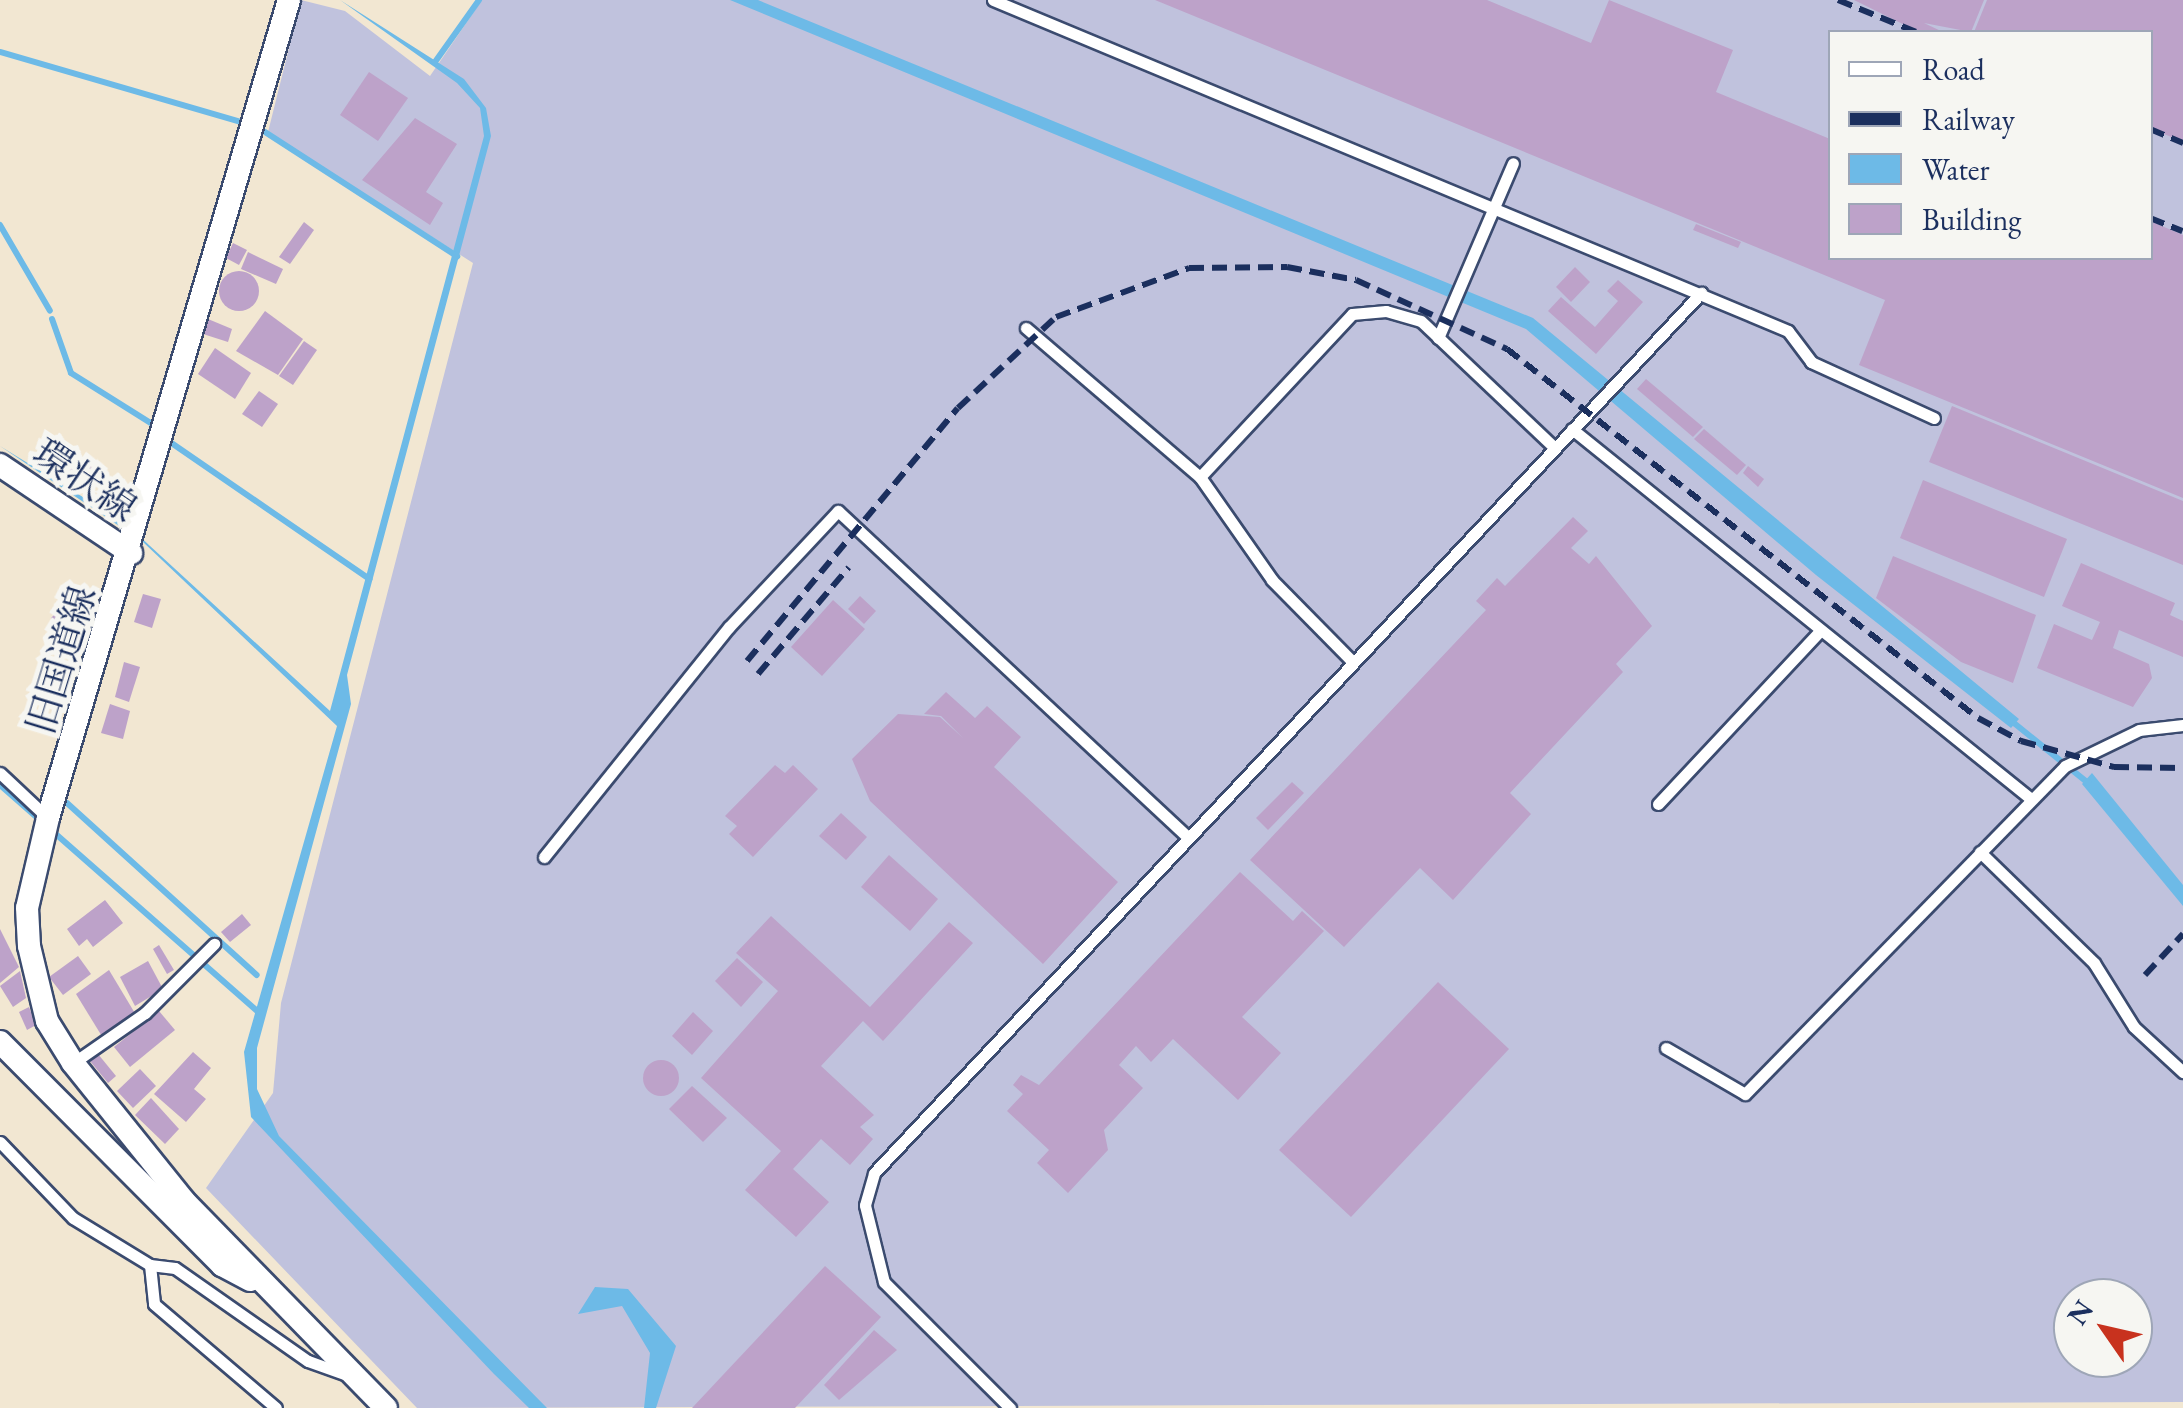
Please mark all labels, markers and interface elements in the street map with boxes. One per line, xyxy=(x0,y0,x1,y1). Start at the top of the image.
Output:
legend xyxy=(1828,30,2153,260)
text: Road xyxy=(1922,50,1985,89)
text: Railway xyxy=(1922,100,2015,139)
text: Water xyxy=(1922,150,1990,189)
text: Building xyxy=(1922,200,2021,239)
street label: 環状線 xyxy=(25,429,145,531)
street label: 旧国道線 xyxy=(17,581,105,739)
north arrow xyxy=(2053,1278,2153,1378)
text: N xyxy=(2059,1293,2101,1332)

